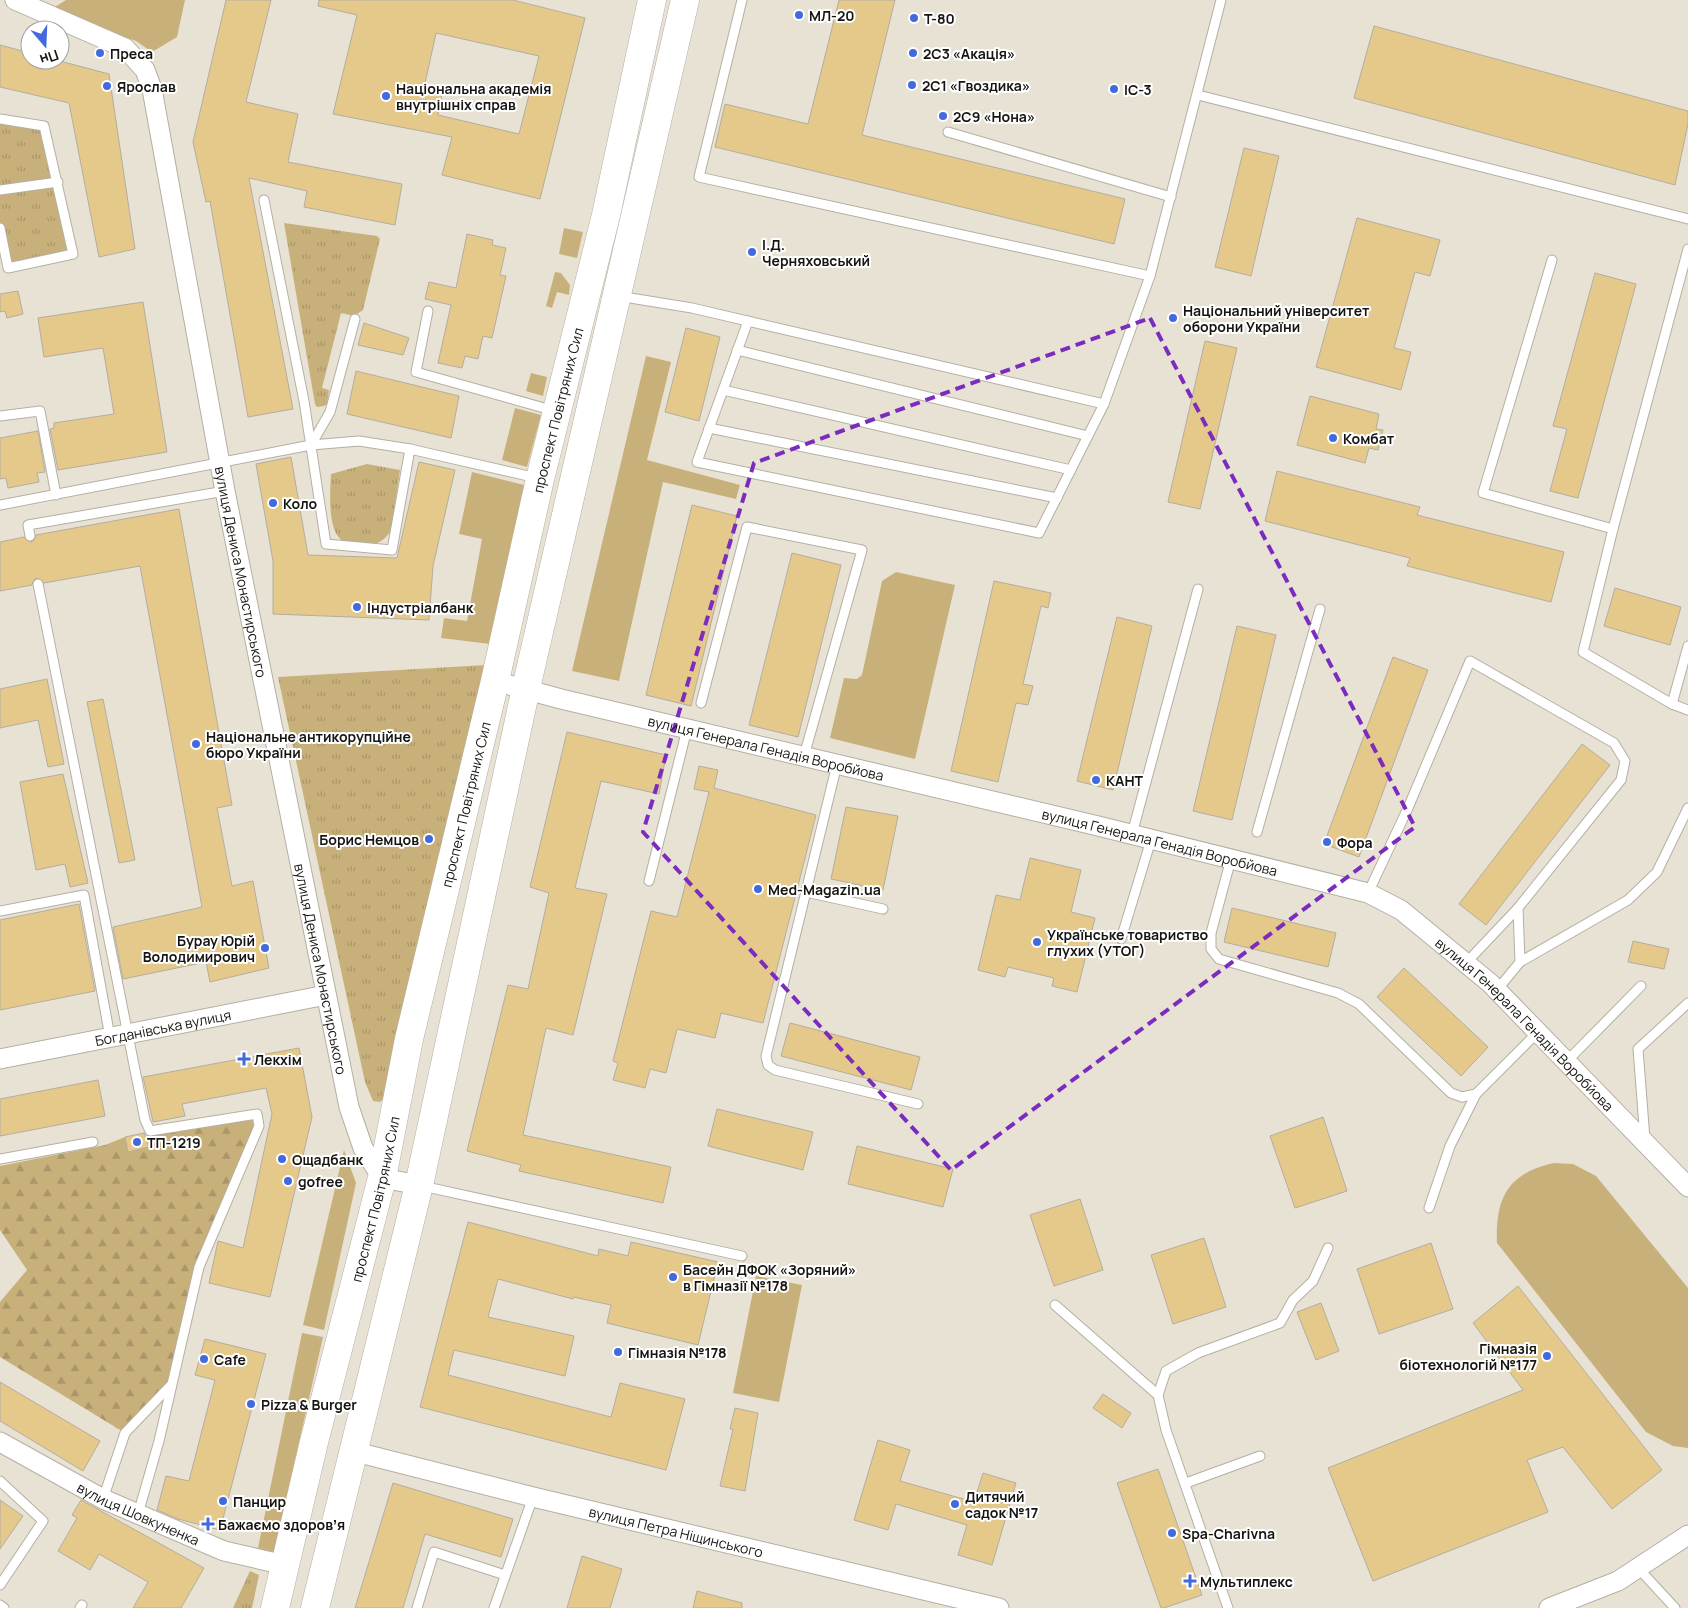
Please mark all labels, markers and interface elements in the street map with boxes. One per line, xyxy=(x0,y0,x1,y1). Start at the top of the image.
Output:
place label: МЛ-20 xyxy=(809,6,855,25)
marker: МЛ-20 xyxy=(793,9,805,21)
place label: Т-80 xyxy=(924,9,955,28)
marker: Т-80 xyxy=(908,12,920,24)
north arrow xyxy=(20,20,70,70)
place label: Преса xyxy=(110,44,153,63)
place label: 2С3 «Акація» xyxy=(923,44,1015,63)
text: Пн xyxy=(37,46,61,70)
marker: Преса xyxy=(94,47,106,59)
marker: 2С3 «Акація» xyxy=(907,47,919,59)
place label: 2С1 «Гвоздика» xyxy=(922,76,1030,95)
place label: Ярослав xyxy=(117,77,176,96)
place label: Національна академія внутрішніх справ xyxy=(396,79,551,114)
marker: 2С1 «Гвоздика» xyxy=(906,79,918,91)
marker: Ярослав xyxy=(101,80,113,92)
place label: ІС-3 xyxy=(1124,80,1152,99)
marker: ІС-3 xyxy=(1108,83,1120,95)
marker: Національна академія внутрішніх справ xyxy=(380,90,392,102)
place label: 2С9 «Нона» xyxy=(953,107,1035,126)
marker: 2С9 «Нона» xyxy=(937,110,949,122)
place label: І.Д. Черняховський xyxy=(762,235,870,270)
marker: І.Д. Черняховський xyxy=(746,246,758,258)
place label: Національний університет оборони України xyxy=(1183,301,1370,336)
marker: Національний університет оборони України xyxy=(1167,312,1179,324)
street label: проспект Повітряних Сил xyxy=(528,325,587,494)
place label: Комбат xyxy=(1343,429,1395,448)
marker: Комбат xyxy=(1327,432,1339,444)
street label: вулиця Дениса Монастирського xyxy=(211,465,272,679)
place label: Коло xyxy=(283,494,318,513)
marker: Коло xyxy=(267,497,279,509)
place label: Індустріалбанк xyxy=(367,598,474,617)
marker: Індустріалбанк xyxy=(351,601,363,613)
street label: вулиця Генерала Генадія Воробйова xyxy=(646,710,886,785)
street label: проспект Повітряних Сил xyxy=(436,720,494,889)
place label: Національне антикорупційне бюро України xyxy=(206,727,411,762)
marker: Національне антикорупційне бюро України xyxy=(190,738,202,750)
place label: КАНТ xyxy=(1106,771,1144,790)
marker: КАНТ xyxy=(1090,774,1102,786)
street label: вулиця Генерала Генадія Воробйова xyxy=(1040,804,1280,880)
place label: Борис Немцов xyxy=(319,830,419,849)
marker: Борис Немцов xyxy=(423,833,435,845)
place label: Фора xyxy=(1337,833,1373,852)
marker: Фора xyxy=(1321,836,1333,848)
street label: вулиця Дениса Монастирського xyxy=(291,862,352,1076)
place label: Med-Magazin.ua xyxy=(768,880,881,899)
marker: Med-Magazin.ua xyxy=(752,883,764,895)
place label: Українське товариство глухих (УТОГ) xyxy=(1047,925,1209,960)
place label: Бурау Юрій Володимирович xyxy=(143,931,255,966)
street label: вулиця Генерала Генадія Воробйова xyxy=(1432,933,1618,1115)
marker: Українське товариство глухих (УТОГ) xyxy=(1031,936,1043,948)
marker: Бурау Юрій Володимирович xyxy=(259,942,271,954)
street label: Богданівська вулиця xyxy=(93,1004,233,1050)
place label: Лекхім xyxy=(254,1050,302,1069)
marker: Лекхім xyxy=(238,1053,250,1065)
street label: проспект Повітряних Сил xyxy=(346,1115,403,1284)
place label: ТП-1219 xyxy=(147,1133,201,1152)
marker: ТП-1219 xyxy=(131,1136,143,1148)
place label: Ощадбанк xyxy=(292,1150,364,1169)
marker: Ощадбанк xyxy=(276,1153,288,1165)
place label: gofree xyxy=(298,1172,343,1191)
marker: gofree xyxy=(282,1175,294,1187)
place label: Басейн ДФОК «Зоряний» в Гімназії №178 xyxy=(683,1260,856,1295)
marker: Басейн ДФОК «Зоряний» в Гімназії №178 xyxy=(667,1271,679,1283)
place label: Гімназія біотехнологій №177 xyxy=(1399,1339,1537,1374)
place label: Гімназія №178 xyxy=(628,1343,727,1362)
marker: Гімназія №178 xyxy=(612,1346,624,1358)
place label: Cafe xyxy=(214,1350,246,1369)
marker: Гімназія біотехнологій №177 xyxy=(1541,1350,1553,1362)
marker: Cafe xyxy=(198,1353,210,1365)
place label: Pizza & Burger xyxy=(261,1395,357,1414)
marker: Pizza & Burger xyxy=(245,1398,257,1410)
street label: вулиця Шовкуненка xyxy=(74,1477,203,1549)
place label: Дитячий садок №17 xyxy=(965,1487,1038,1522)
place label: Панцир xyxy=(233,1492,287,1511)
marker: Панцир xyxy=(217,1495,229,1507)
marker: Дитячий садок №17 xyxy=(949,1498,961,1510)
street label: вулиця Петра Ніщинського xyxy=(587,1501,765,1561)
place label: Бажаємо здоровʼя xyxy=(218,1515,345,1534)
marker: Бажаємо здоровʼя xyxy=(202,1518,214,1530)
place label: Spa-Charivna xyxy=(1182,1524,1275,1543)
marker: Spa-Charivna xyxy=(1166,1527,1178,1539)
place label: Мультиплекс xyxy=(1200,1572,1293,1591)
marker: Мультиплекс xyxy=(1184,1575,1196,1587)

